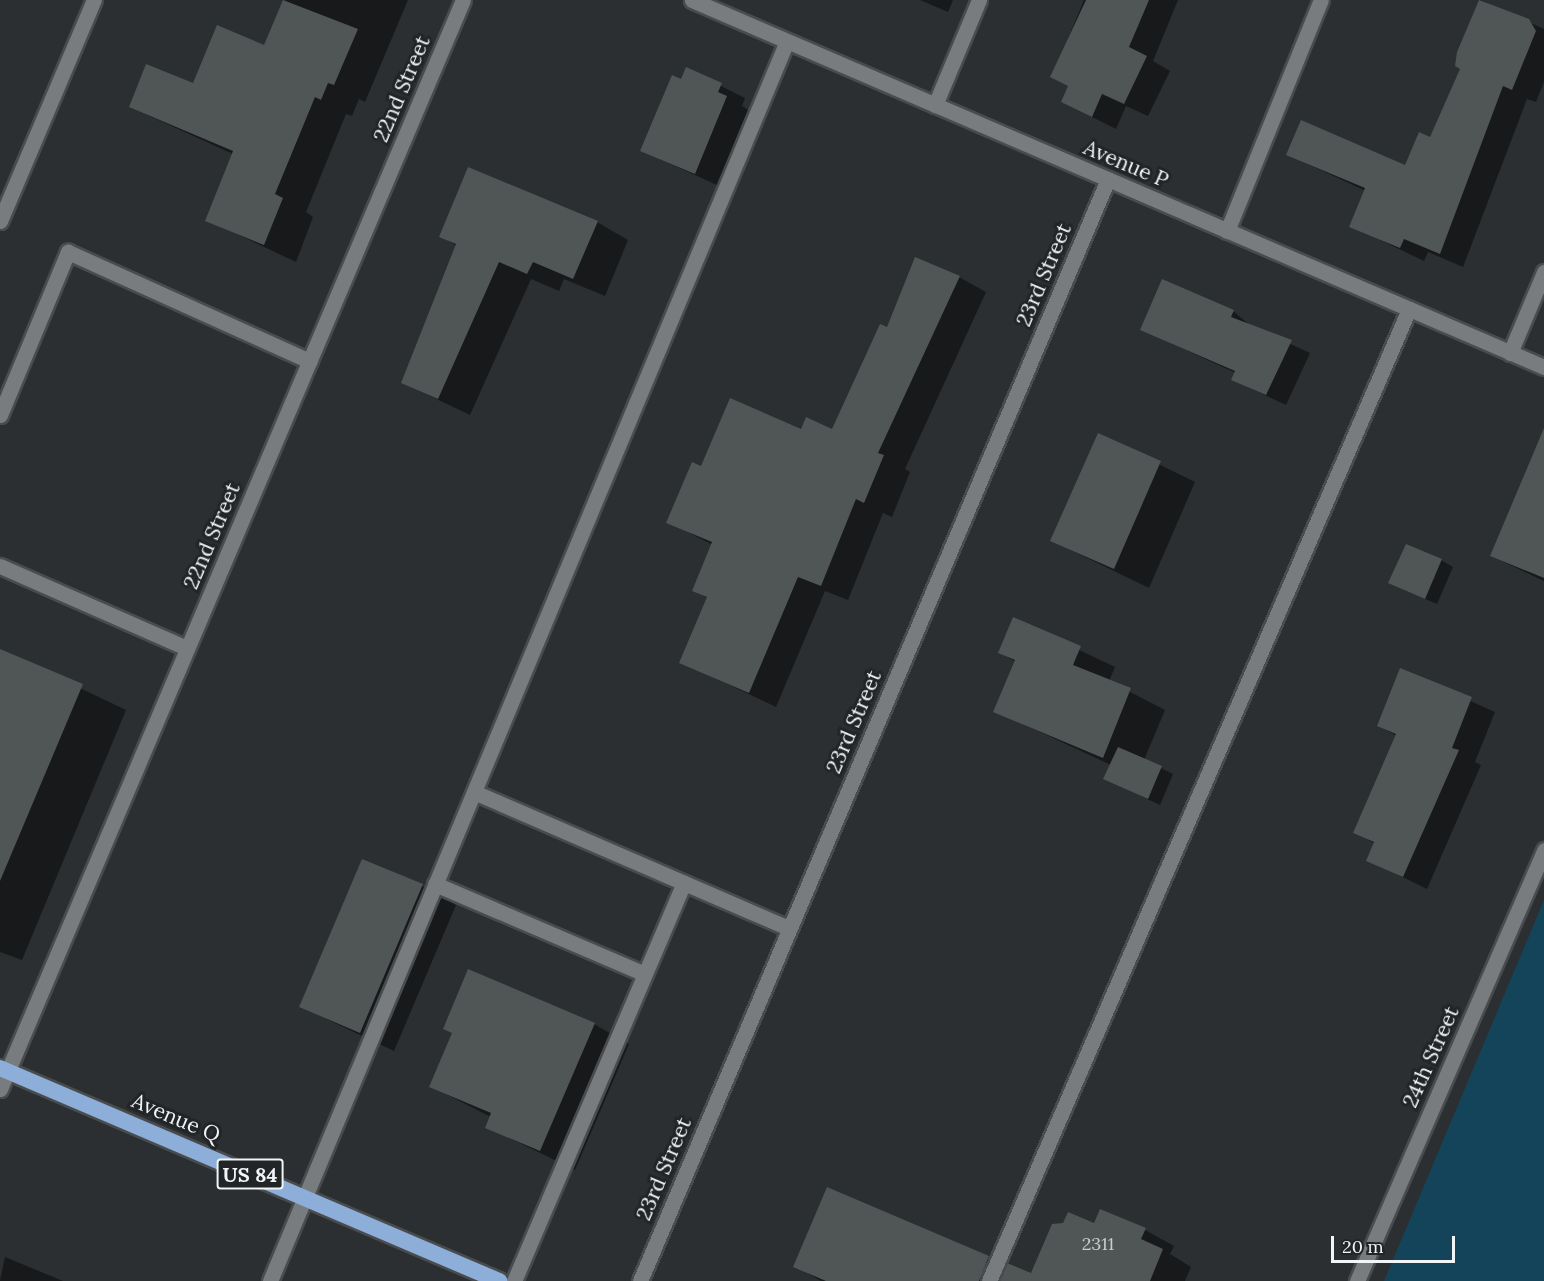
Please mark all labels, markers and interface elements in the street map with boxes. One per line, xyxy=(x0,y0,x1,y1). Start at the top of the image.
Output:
street label: 22nd Street xyxy=(368,32,436,146)
street label: Avenue P xyxy=(1080,135,1172,193)
street label: 23rd Street xyxy=(1011,220,1077,330)
street label: 22nd Street xyxy=(178,479,246,593)
street label: 23rd Street xyxy=(821,667,887,777)
street label: 24th Street xyxy=(1398,1003,1464,1111)
street label: Avenue Q xyxy=(128,1088,224,1148)
street label: 23rd Street xyxy=(631,1114,697,1224)
road number: US 84 xyxy=(216,1157,284,1191)
scale bar xyxy=(1334,1224,1458,1262)
house number: 2311 xyxy=(1082,1233,1114,1255)
text: 20 m xyxy=(1342,1235,1384,1258)

